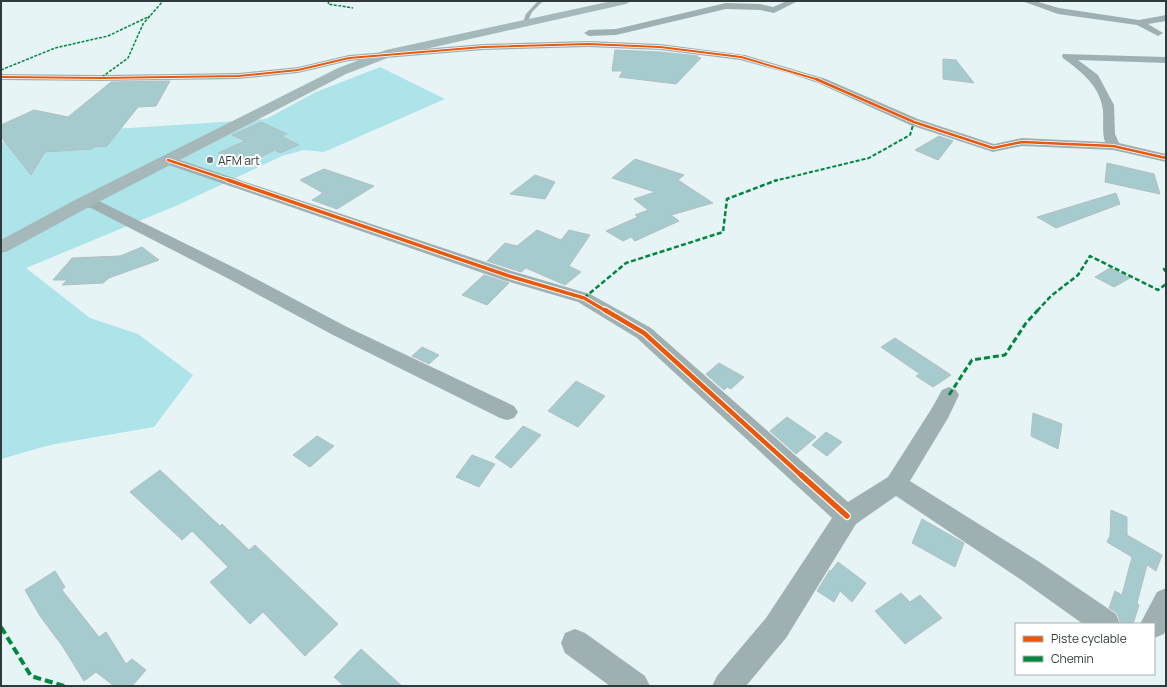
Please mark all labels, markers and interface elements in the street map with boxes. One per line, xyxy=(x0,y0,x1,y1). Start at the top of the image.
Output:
place label: AFM art xyxy=(218,152,260,169)
marker: AFM art xyxy=(205,155,215,165)
legend xyxy=(1015,623,1155,675)
text: Piste cyclable xyxy=(1051,630,1127,647)
text: Chemin xyxy=(1051,650,1094,667)

